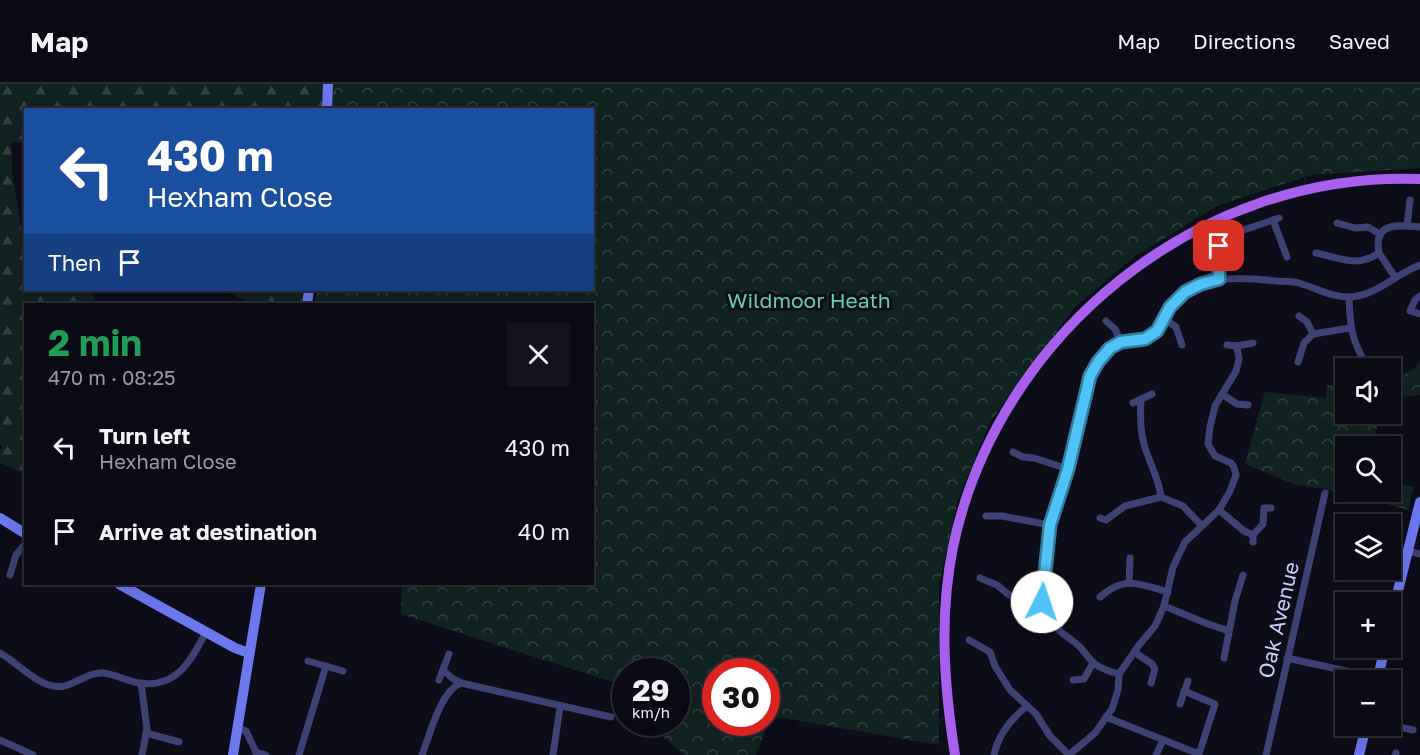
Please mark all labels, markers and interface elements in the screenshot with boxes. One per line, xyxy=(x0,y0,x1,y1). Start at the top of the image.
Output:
text: Map xyxy=(30,25,88,58)
text: Map xyxy=(1117,28,1160,54)
text: Directions xyxy=(1193,28,1296,54)
text: Saved xyxy=(1329,28,1390,54)
text: 430 m xyxy=(147,130,273,180)
icon: left xyxy=(48,132,126,210)
text: Hexham Close xyxy=(147,181,333,213)
pin xyxy=(1193,220,1244,271)
icon: arrive xyxy=(1202,229,1235,262)
icon: arrive xyxy=(113,246,146,279)
text: Then xyxy=(48,249,101,276)
park label: Wildmoor Heath xyxy=(727,287,891,313)
text: 2 min xyxy=(48,321,142,364)
button: close xyxy=(507,323,570,386)
map controls xyxy=(1335,358,1401,736)
button: sound xyxy=(1335,358,1401,424)
text: 470 m · 08:25 xyxy=(48,365,176,389)
text: Turn left xyxy=(99,422,190,449)
icon: left xyxy=(48,431,81,464)
text: 430 m xyxy=(505,434,570,461)
button: search xyxy=(1335,436,1401,502)
text: Hexham Close xyxy=(99,449,237,473)
button: layers xyxy=(1335,514,1401,580)
icon: arrive xyxy=(48,515,81,548)
text: Arrive at destination xyxy=(99,518,317,545)
text: 40 m xyxy=(518,518,570,545)
street label: Oak Avenue xyxy=(1252,559,1304,681)
position arrow xyxy=(1010,570,1074,634)
button: + xyxy=(1335,592,1401,658)
speed limit sign: 30 xyxy=(702,658,780,736)
button: − xyxy=(1335,670,1401,736)
text: 29 xyxy=(632,672,670,708)
text: km/h xyxy=(632,703,670,721)

